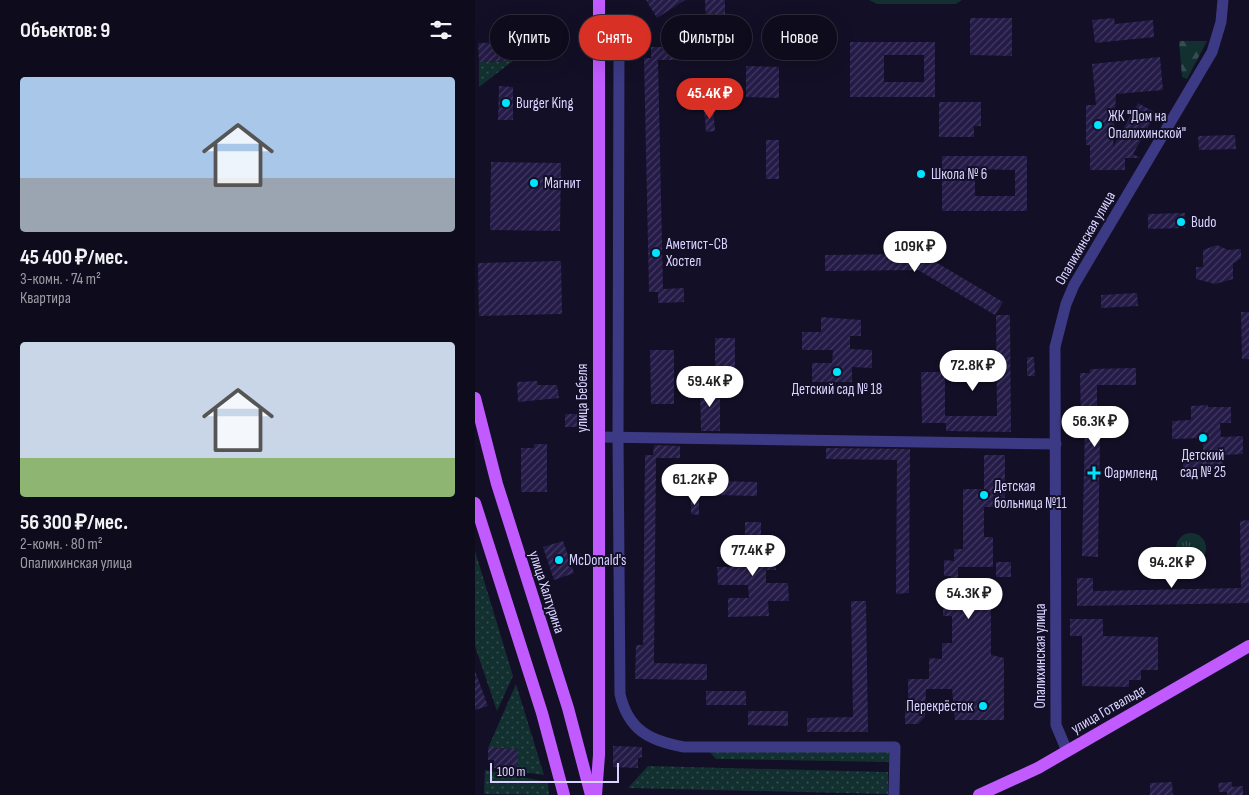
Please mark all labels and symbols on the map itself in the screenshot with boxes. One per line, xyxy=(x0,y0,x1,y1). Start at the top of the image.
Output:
pin: 45.4K ₽ xyxy=(664,78,756,120)
place label: Burger King xyxy=(516,94,574,113)
marker: Burger King xyxy=(500,97,512,109)
place label: ЖК "Дом на Опалихинской" xyxy=(1108,107,1186,143)
marker: ЖК "Дом на Опалихинской" xyxy=(1092,119,1104,131)
place label: Школа № 6 xyxy=(931,165,987,184)
marker: Школа № 6 xyxy=(915,168,927,180)
place label: Магнит xyxy=(544,174,581,193)
marker: Магнит xyxy=(528,177,540,189)
street label: Опалихинская улица xyxy=(1051,188,1120,289)
place label: Budo xyxy=(1191,213,1216,232)
marker: Budo xyxy=(1175,216,1187,228)
pin: 109K ₽ xyxy=(874,230,956,273)
place label: Аметист-СВ Хостел xyxy=(665,235,728,271)
marker: Аметист-СВ Хостел xyxy=(650,247,662,259)
pin: 72.8K ₽ xyxy=(927,350,1019,392)
street label: улица Бебеля xyxy=(573,363,592,433)
pin: 59.4K ₽ xyxy=(664,366,756,408)
marker: Детский сад № 18 xyxy=(831,366,843,378)
place label: Детский сад № 18 xyxy=(792,380,882,399)
pin: 56.3K ₽ xyxy=(1049,406,1141,448)
marker: Детский сад № 25 xyxy=(1197,432,1209,444)
place label: Детский сад № 25 xyxy=(1180,446,1226,482)
pin: 61.2K ₽ xyxy=(649,464,741,506)
place label: Фармленд xyxy=(1104,464,1158,483)
marker: Фармленд xyxy=(1088,467,1100,479)
place label: Детская больница №11 xyxy=(994,477,1068,513)
marker: Детская больница №11 xyxy=(978,489,990,501)
pin: 77.4K ₽ xyxy=(707,534,799,577)
pin: 94.2K ₽ xyxy=(1126,546,1218,589)
street label: улица Халтурина xyxy=(524,549,569,636)
place label: McDonald's xyxy=(569,551,627,570)
marker: McDonald's xyxy=(553,554,565,566)
pin: 54.3K ₽ xyxy=(923,578,1015,620)
street label: Опалихинская улица xyxy=(1031,603,1050,709)
street label: улица Готвальда xyxy=(1068,680,1149,738)
place label: Перекрёсток xyxy=(906,697,973,716)
marker: Перекрёсток xyxy=(977,700,989,712)
scale bar xyxy=(490,760,619,783)

